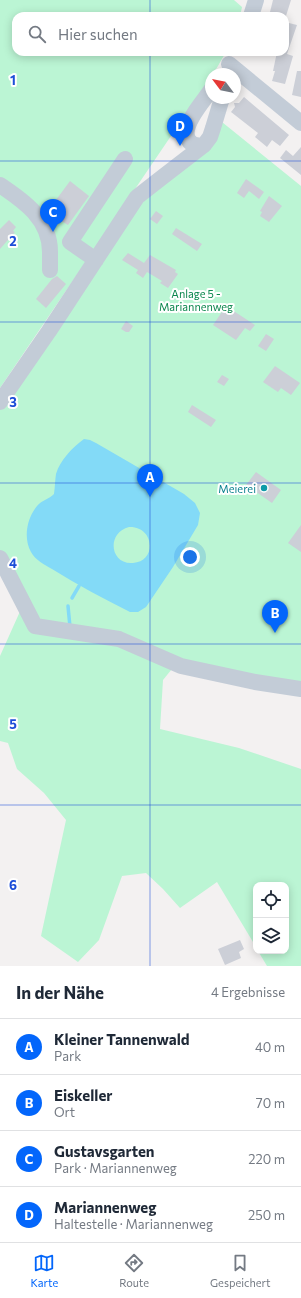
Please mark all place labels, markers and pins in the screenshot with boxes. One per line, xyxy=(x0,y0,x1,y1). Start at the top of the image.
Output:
pin: D xyxy=(167,113,193,146)
pin: C xyxy=(40,199,66,232)
pin: A xyxy=(137,464,163,497)
place label: Meierei xyxy=(218,482,256,495)
marker: Meierei xyxy=(259,483,269,493)
pin: B xyxy=(262,600,288,633)

